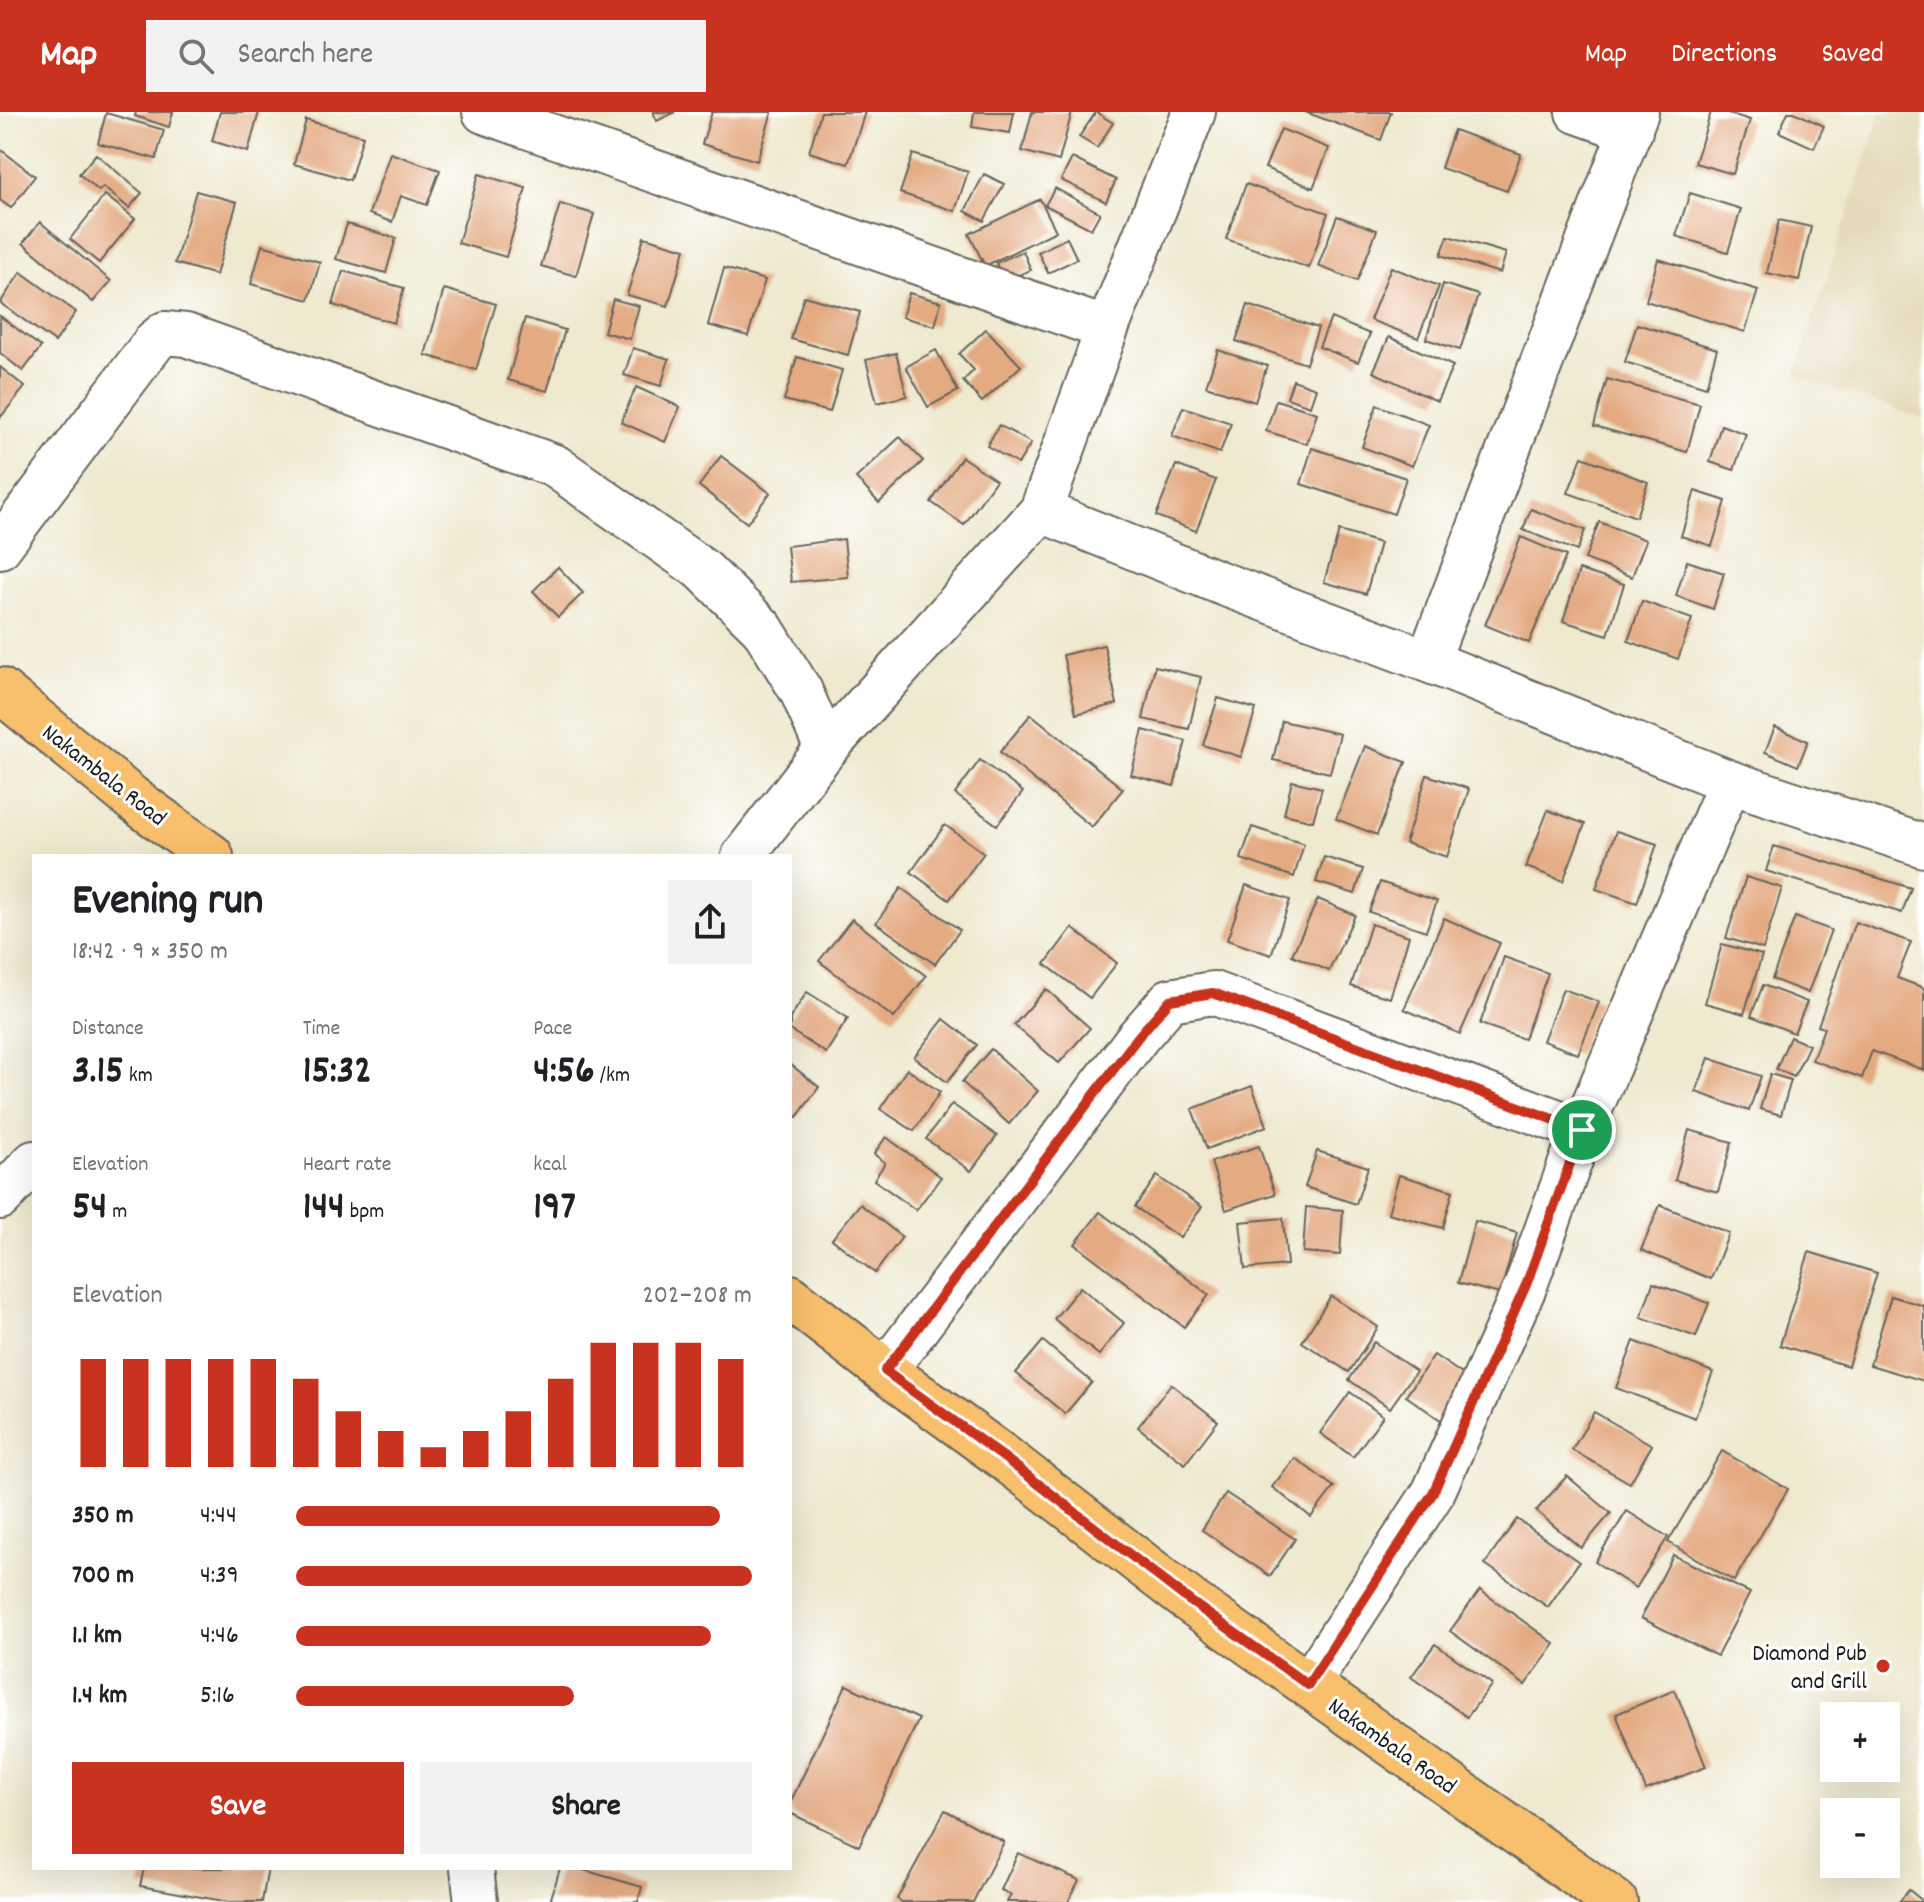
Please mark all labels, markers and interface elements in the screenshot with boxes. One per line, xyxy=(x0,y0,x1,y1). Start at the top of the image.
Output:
search box xyxy=(146,20,706,92)
text: Map xyxy=(40,29,98,84)
icon: search xyxy=(174,34,218,78)
text: Search here xyxy=(238,35,373,78)
text: Map xyxy=(1585,36,1627,76)
text: Directions xyxy=(1671,36,1777,76)
text: Saved xyxy=(1821,36,1884,76)
street label: Nakambala Road xyxy=(34,717,173,836)
text: Evening run xyxy=(72,872,263,935)
button: share xyxy=(668,880,752,964)
text: 18:42 · 9 × 350 m xyxy=(72,934,228,971)
text: Distance xyxy=(72,1014,144,1045)
text: Time xyxy=(303,1014,340,1045)
text: Pace xyxy=(533,1014,572,1045)
text: 3.15 xyxy=(72,1045,124,1102)
text: 15:32 xyxy=(303,1045,372,1102)
text: 4:56 xyxy=(533,1045,595,1102)
text: km xyxy=(124,1061,153,1092)
text: /km xyxy=(595,1061,630,1092)
pin xyxy=(1548,1096,1616,1164)
icon: arrive xyxy=(1560,1108,1604,1152)
text: Elevation xyxy=(72,1150,149,1181)
text: Heart rate xyxy=(303,1150,392,1181)
text: kcal xyxy=(533,1150,567,1181)
text: 54 xyxy=(72,1181,107,1238)
text: 144 xyxy=(303,1181,345,1238)
text: 197 xyxy=(533,1181,576,1238)
text: m xyxy=(107,1197,127,1228)
text: bpm xyxy=(345,1197,384,1228)
text: Elevation xyxy=(72,1278,162,1315)
text: 202–208 m xyxy=(642,1278,752,1315)
text: 350 m xyxy=(72,1498,134,1535)
text: 4:44 xyxy=(200,1498,237,1535)
text: 700 m xyxy=(72,1558,134,1595)
text: 4:39 xyxy=(200,1558,239,1595)
text: 1.1 km xyxy=(72,1618,122,1655)
text: 4:46 xyxy=(200,1618,239,1655)
place label: Diamond Pub and Grill xyxy=(1752,1638,1867,1700)
marker: Diamond Pub and Grill xyxy=(1874,1657,1892,1675)
text: 1.4 km xyxy=(72,1678,127,1715)
text: 5:16 xyxy=(200,1678,235,1715)
street label: Nakambala Road xyxy=(1320,1691,1462,1804)
map controls xyxy=(1820,1702,1900,1878)
button: + xyxy=(1820,1702,1900,1782)
button: Save xyxy=(72,1762,404,1854)
button: Share xyxy=(420,1762,752,1854)
button: − xyxy=(1820,1798,1900,1878)

